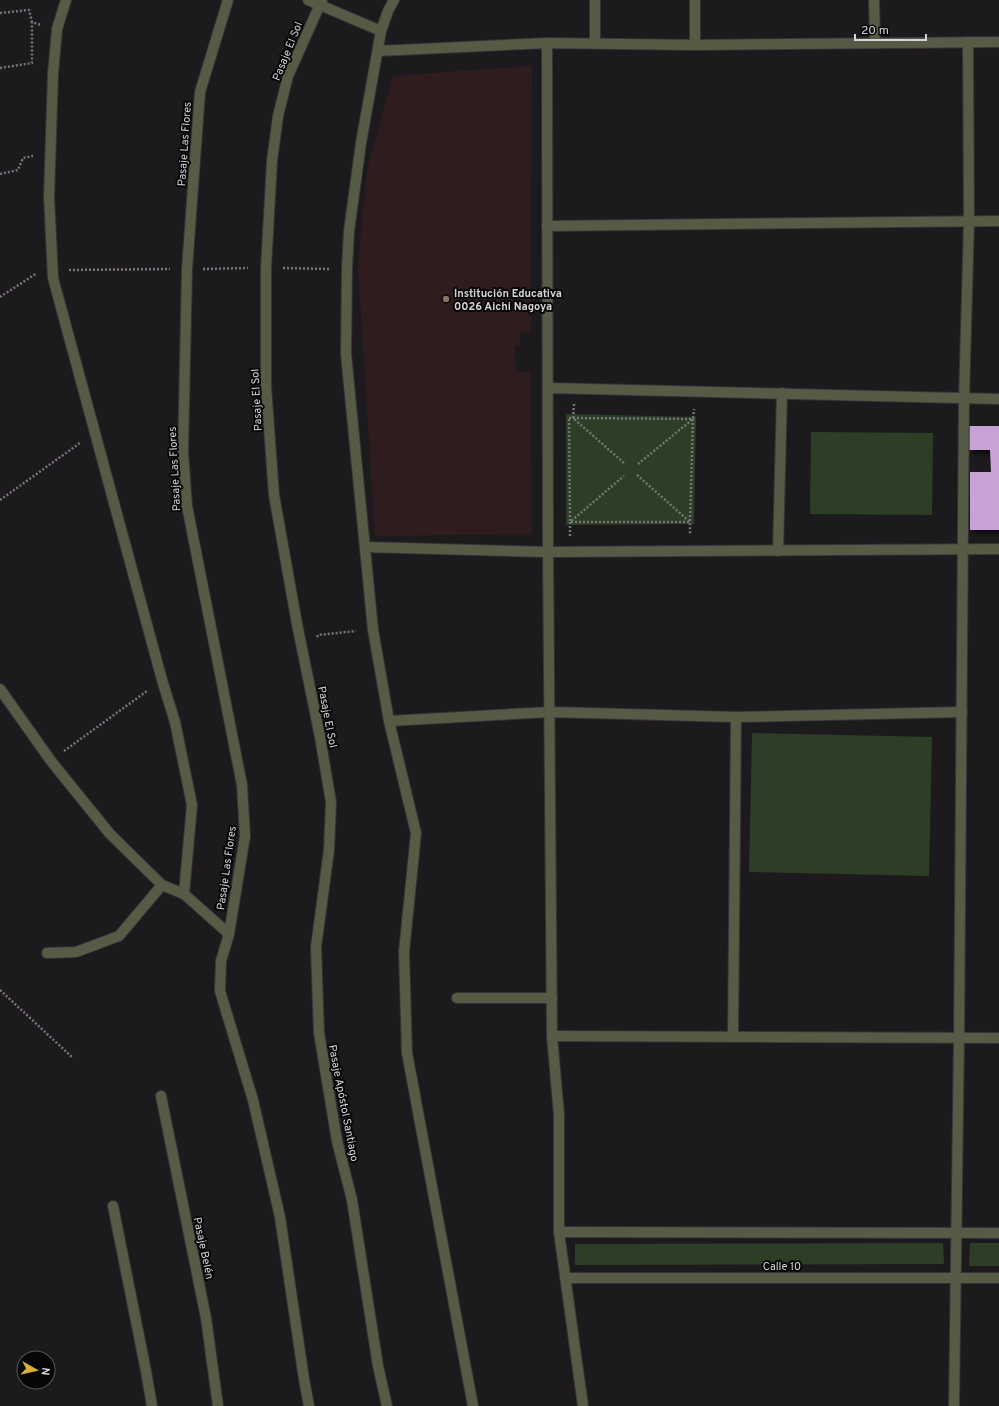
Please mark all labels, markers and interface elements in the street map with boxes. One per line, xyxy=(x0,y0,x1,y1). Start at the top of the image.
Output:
scale bar xyxy=(855,16,926,42)
street label: Pasaje El Sol xyxy=(270,20,306,83)
text: 20 m xyxy=(861,23,889,39)
street label: Pasaje Las Flores xyxy=(175,101,195,187)
place label: Institución Educativa 0026 Aichi Nagoya xyxy=(454,287,562,314)
marker: Institución Educativa 0026 Aichi Nagoya xyxy=(441,294,451,304)
street label: Pasaje El Sol xyxy=(248,368,266,431)
street label: Pasaje Las Flores xyxy=(166,426,184,512)
street label: Pasaje El Sol xyxy=(314,685,340,749)
street label: Pasaje Las Flores xyxy=(214,825,240,911)
street label: Pasaje Apóstol Santiago xyxy=(325,1044,361,1163)
street label: Pasaje Belén xyxy=(190,1216,216,1281)
street label: Calle 10 xyxy=(763,1260,801,1274)
north arrow xyxy=(16,1350,56,1390)
text: N xyxy=(37,1366,52,1376)

